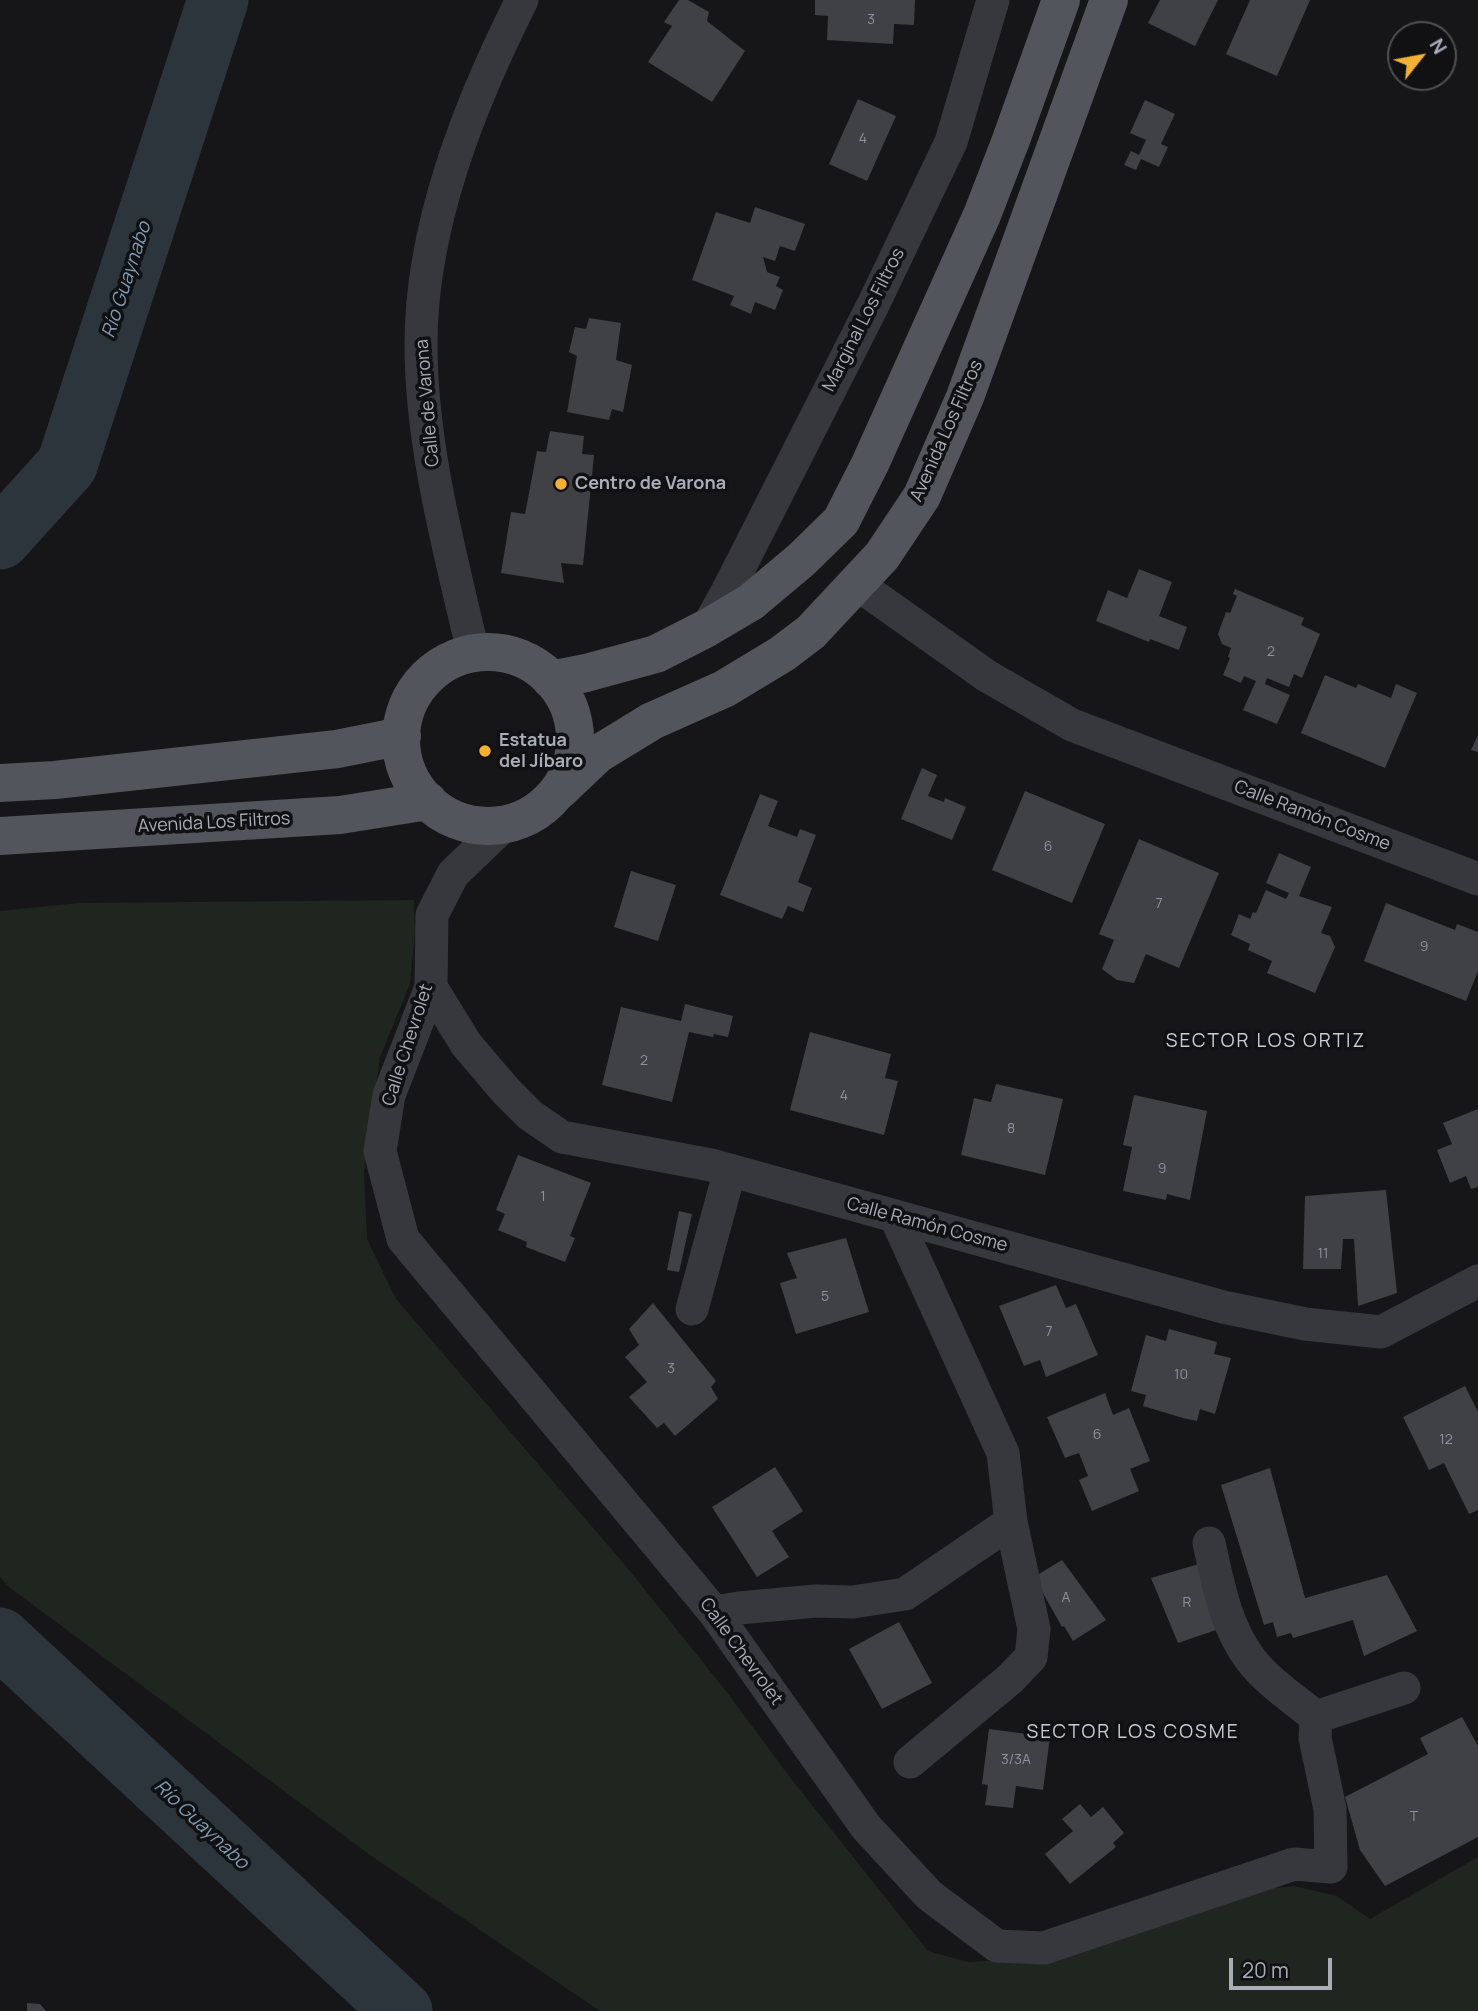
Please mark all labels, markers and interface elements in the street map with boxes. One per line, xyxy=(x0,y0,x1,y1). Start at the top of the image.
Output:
house number: 3 xyxy=(867,12,875,28)
north arrow xyxy=(1387,21,1457,91)
text: N xyxy=(1424,34,1453,59)
house number: 4 xyxy=(859,131,867,147)
water label: Río Guaynabo xyxy=(98,219,156,341)
street label: Marginal Los Filtros xyxy=(818,245,910,395)
street label: Calle de Varona xyxy=(412,338,444,468)
street label: Avenida Los Filtros xyxy=(906,357,988,505)
place label: Centro de Varona xyxy=(575,473,726,495)
marker: Centro de Varona xyxy=(553,476,569,492)
house number: 2 xyxy=(1267,644,1275,660)
place label: Estatua del Jíbaro xyxy=(499,730,583,772)
marker: Estatua del Jíbaro xyxy=(477,743,493,759)
street label: Calle Ramón Cosme xyxy=(1231,776,1393,856)
street label: Avenida Los Filtros xyxy=(137,808,291,838)
house number: 6 xyxy=(1044,839,1052,855)
house number: 7 xyxy=(1155,896,1163,912)
house number: 9 xyxy=(1420,939,1428,955)
street label: Calle Chevrolet xyxy=(378,981,438,1109)
district label: SECTOR LOS ORTIZ xyxy=(1168,1031,1364,1053)
house number: 2 xyxy=(640,1053,648,1069)
house number: 4 xyxy=(840,1088,848,1104)
house number: 8 xyxy=(1007,1121,1015,1137)
house number: 9 xyxy=(1158,1161,1166,1177)
house number: 1 xyxy=(540,1189,546,1205)
street label: Calle Ramón Cosme xyxy=(844,1193,1010,1257)
house number: 11 xyxy=(1318,1246,1328,1262)
house number: 5 xyxy=(821,1289,829,1305)
house number: 7 xyxy=(1045,1324,1053,1340)
house number: 3 xyxy=(667,1361,675,1377)
house number: 10 xyxy=(1174,1367,1188,1383)
house number: 6 xyxy=(1093,1427,1101,1443)
house number: 12 xyxy=(1439,1432,1453,1448)
house number: A xyxy=(1062,1590,1070,1606)
street label: Calle Chevrolet xyxy=(695,1594,787,1710)
house number: R xyxy=(1183,1595,1191,1611)
district label: SECTOR LOS COSME xyxy=(1029,1722,1237,1744)
house number: 3/3A xyxy=(1001,1752,1031,1768)
water label: Río Guaynabo xyxy=(149,1776,253,1874)
house number: T xyxy=(1410,1809,1418,1825)
scale bar xyxy=(1233,1944,1336,1988)
text: 20 m xyxy=(1242,1956,1289,1984)

